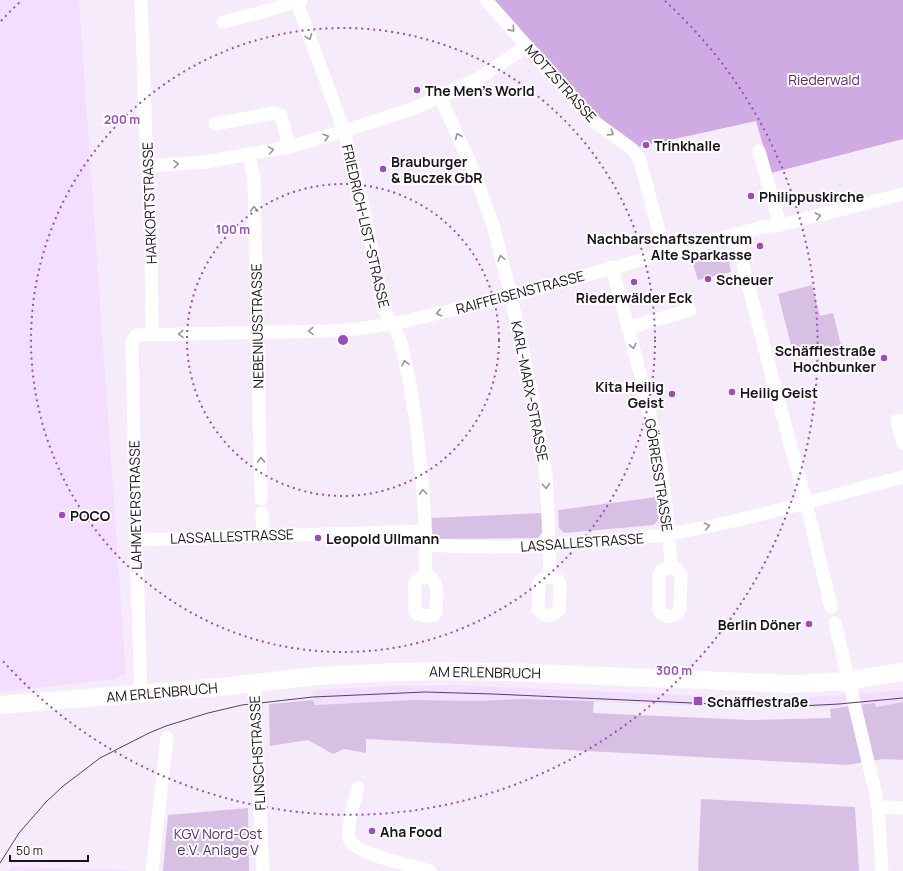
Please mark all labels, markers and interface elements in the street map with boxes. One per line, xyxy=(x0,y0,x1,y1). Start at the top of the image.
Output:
one-way arrow xyxy=(507,24,515,32)
one-way arrow xyxy=(305,33,313,40)
street label: MOTZSTRASSE xyxy=(521,40,601,126)
park label: Riederwald xyxy=(788,70,860,89)
place label: The Men's World xyxy=(425,81,535,100)
marker: The Men's World xyxy=(412,85,422,95)
text: 200 m xyxy=(104,111,140,128)
one-way arrow xyxy=(607,128,614,136)
one-way arrow xyxy=(323,133,330,142)
one-way arrow xyxy=(455,133,463,140)
place label: Trinkhalle xyxy=(654,136,721,155)
marker: Trinkhalle xyxy=(641,140,651,150)
street label: HARKORTSTRASSE xyxy=(137,142,161,264)
street label: FRIEDRICH-LIST-STRASSE xyxy=(338,142,394,310)
one-way arrow xyxy=(268,146,274,155)
place label: Brauburger & Buczek GbR xyxy=(391,152,483,187)
one-way arrow xyxy=(173,160,179,169)
marker: Brauburger & Buczek GbR xyxy=(378,164,388,174)
place label: Philippuskirche xyxy=(759,187,864,206)
marker: Philippuskirche xyxy=(746,191,756,201)
one-way arrow xyxy=(250,206,258,212)
one-way arrow xyxy=(814,212,821,221)
text: 100 m xyxy=(216,221,250,238)
place label: Nachbarschaftszentrum Alte Sparkasse xyxy=(587,229,752,264)
marker: Nachbarschaftszentrum Alte Sparkasse xyxy=(755,241,765,251)
one-way arrow xyxy=(497,255,506,262)
street label: NEBENIUSSTRASSE xyxy=(246,263,268,389)
street label: RAIFFEISENSTRASSE xyxy=(454,266,586,318)
place label: Scheuer xyxy=(716,270,774,289)
marker: Scheuer xyxy=(703,274,713,284)
marker: Riederwälder Eck xyxy=(629,277,639,287)
place label: Riederwälder Eck xyxy=(576,288,693,307)
one-way arrow xyxy=(436,308,443,317)
street label: KARL-MARX-STRASSE xyxy=(507,319,553,463)
one-way arrow xyxy=(308,327,314,335)
one-way arrow xyxy=(178,329,184,338)
centre of rings xyxy=(336,333,350,347)
place label: Schäfflestraße Hochbunker xyxy=(775,341,876,376)
one-way arrow xyxy=(628,343,636,349)
marker: Schäfflestraße Hochbunker xyxy=(879,353,889,363)
one-way arrow xyxy=(402,360,410,366)
place label: Kita Heilig Geist xyxy=(595,377,664,412)
place label: Heilig Geist xyxy=(740,383,818,402)
marker: Heilig Geist xyxy=(727,387,737,397)
marker: Kita Heilig Geist xyxy=(667,389,677,399)
street label: GÖRRESSTRASSE xyxy=(641,417,677,533)
street label: LAHMEYERSTRASSE xyxy=(124,440,146,570)
one-way arrow xyxy=(256,457,265,463)
one-way arrow xyxy=(542,483,551,489)
one-way arrow xyxy=(419,489,427,495)
place label: POCO xyxy=(70,506,111,525)
marker: POCO xyxy=(57,510,67,520)
one-way arrow xyxy=(704,523,711,531)
street label: LASSALLESTRASSE xyxy=(170,524,294,548)
street label: LASSALLESTRASSE xyxy=(520,528,644,556)
place label: Leopold Ullmann xyxy=(326,529,439,548)
marker: Leopold Ullmann xyxy=(313,533,323,543)
place label: Berlin Döner xyxy=(718,615,801,634)
marker: Berlin Döner xyxy=(804,619,814,629)
street label: AM ERLENBRUCH xyxy=(429,662,541,682)
text: 300 m xyxy=(656,662,692,679)
street label: AM ERLENBRUCH xyxy=(105,678,219,706)
place label: Schäfflestraße xyxy=(707,692,808,711)
street label: FLINSCHSTRASSE xyxy=(244,695,269,811)
marker: Schäfflestraße xyxy=(692,695,704,707)
place label: Aha Food xyxy=(380,822,442,841)
park label: KGV Nord-Ost e.V. Anlage V xyxy=(174,824,263,859)
marker: Aha Food xyxy=(367,826,377,836)
scale bar xyxy=(10,837,88,863)
text: 50 m xyxy=(16,842,43,859)

